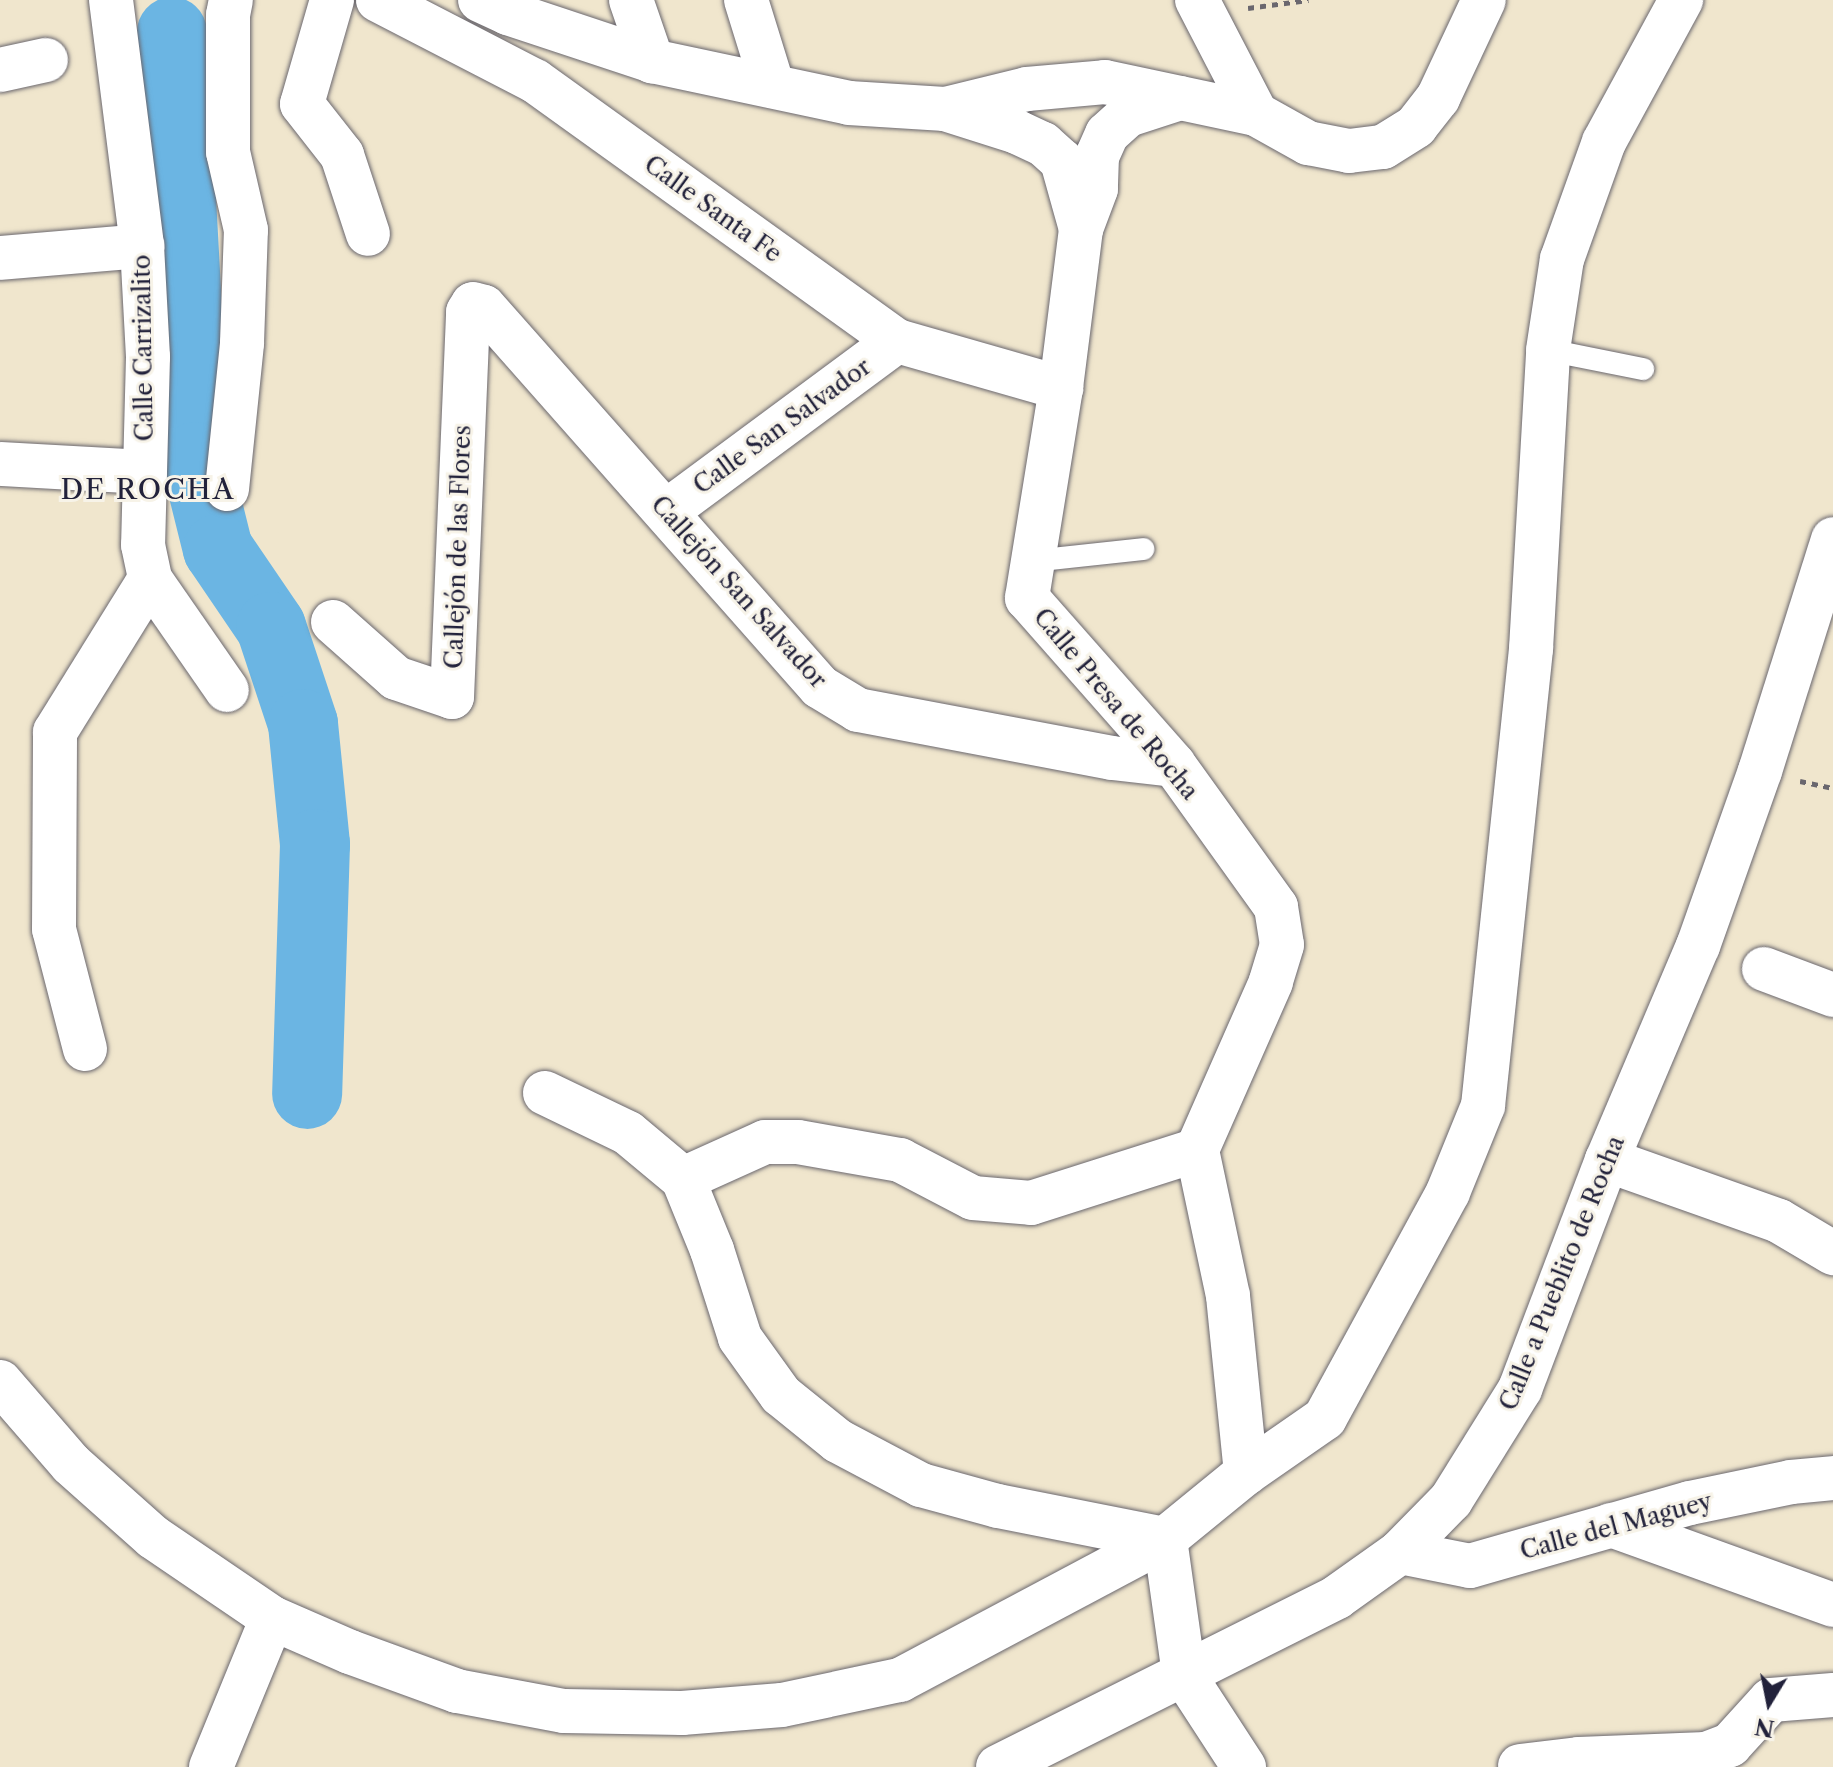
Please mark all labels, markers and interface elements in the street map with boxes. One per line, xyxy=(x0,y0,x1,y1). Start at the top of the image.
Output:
street label: Calle Santa Fe xyxy=(639,150,787,268)
street label: Calle Carrizalito xyxy=(127,254,159,442)
street label: Calle San Salvador xyxy=(688,352,876,500)
street label: Callejón de las Flores xyxy=(439,425,477,669)
district label: DE ROCHA xyxy=(61,472,235,506)
street label: Callejón San Salvador xyxy=(645,490,833,694)
street label: Calle Presa de Rocha xyxy=(1028,603,1204,805)
street label: Calle a Pueblito de Rocha xyxy=(1494,1131,1630,1415)
street label: Calle del Maguey xyxy=(1517,1487,1715,1565)
north arrow xyxy=(1729,1663,1809,1743)
text: N xyxy=(1753,1712,1777,1742)

